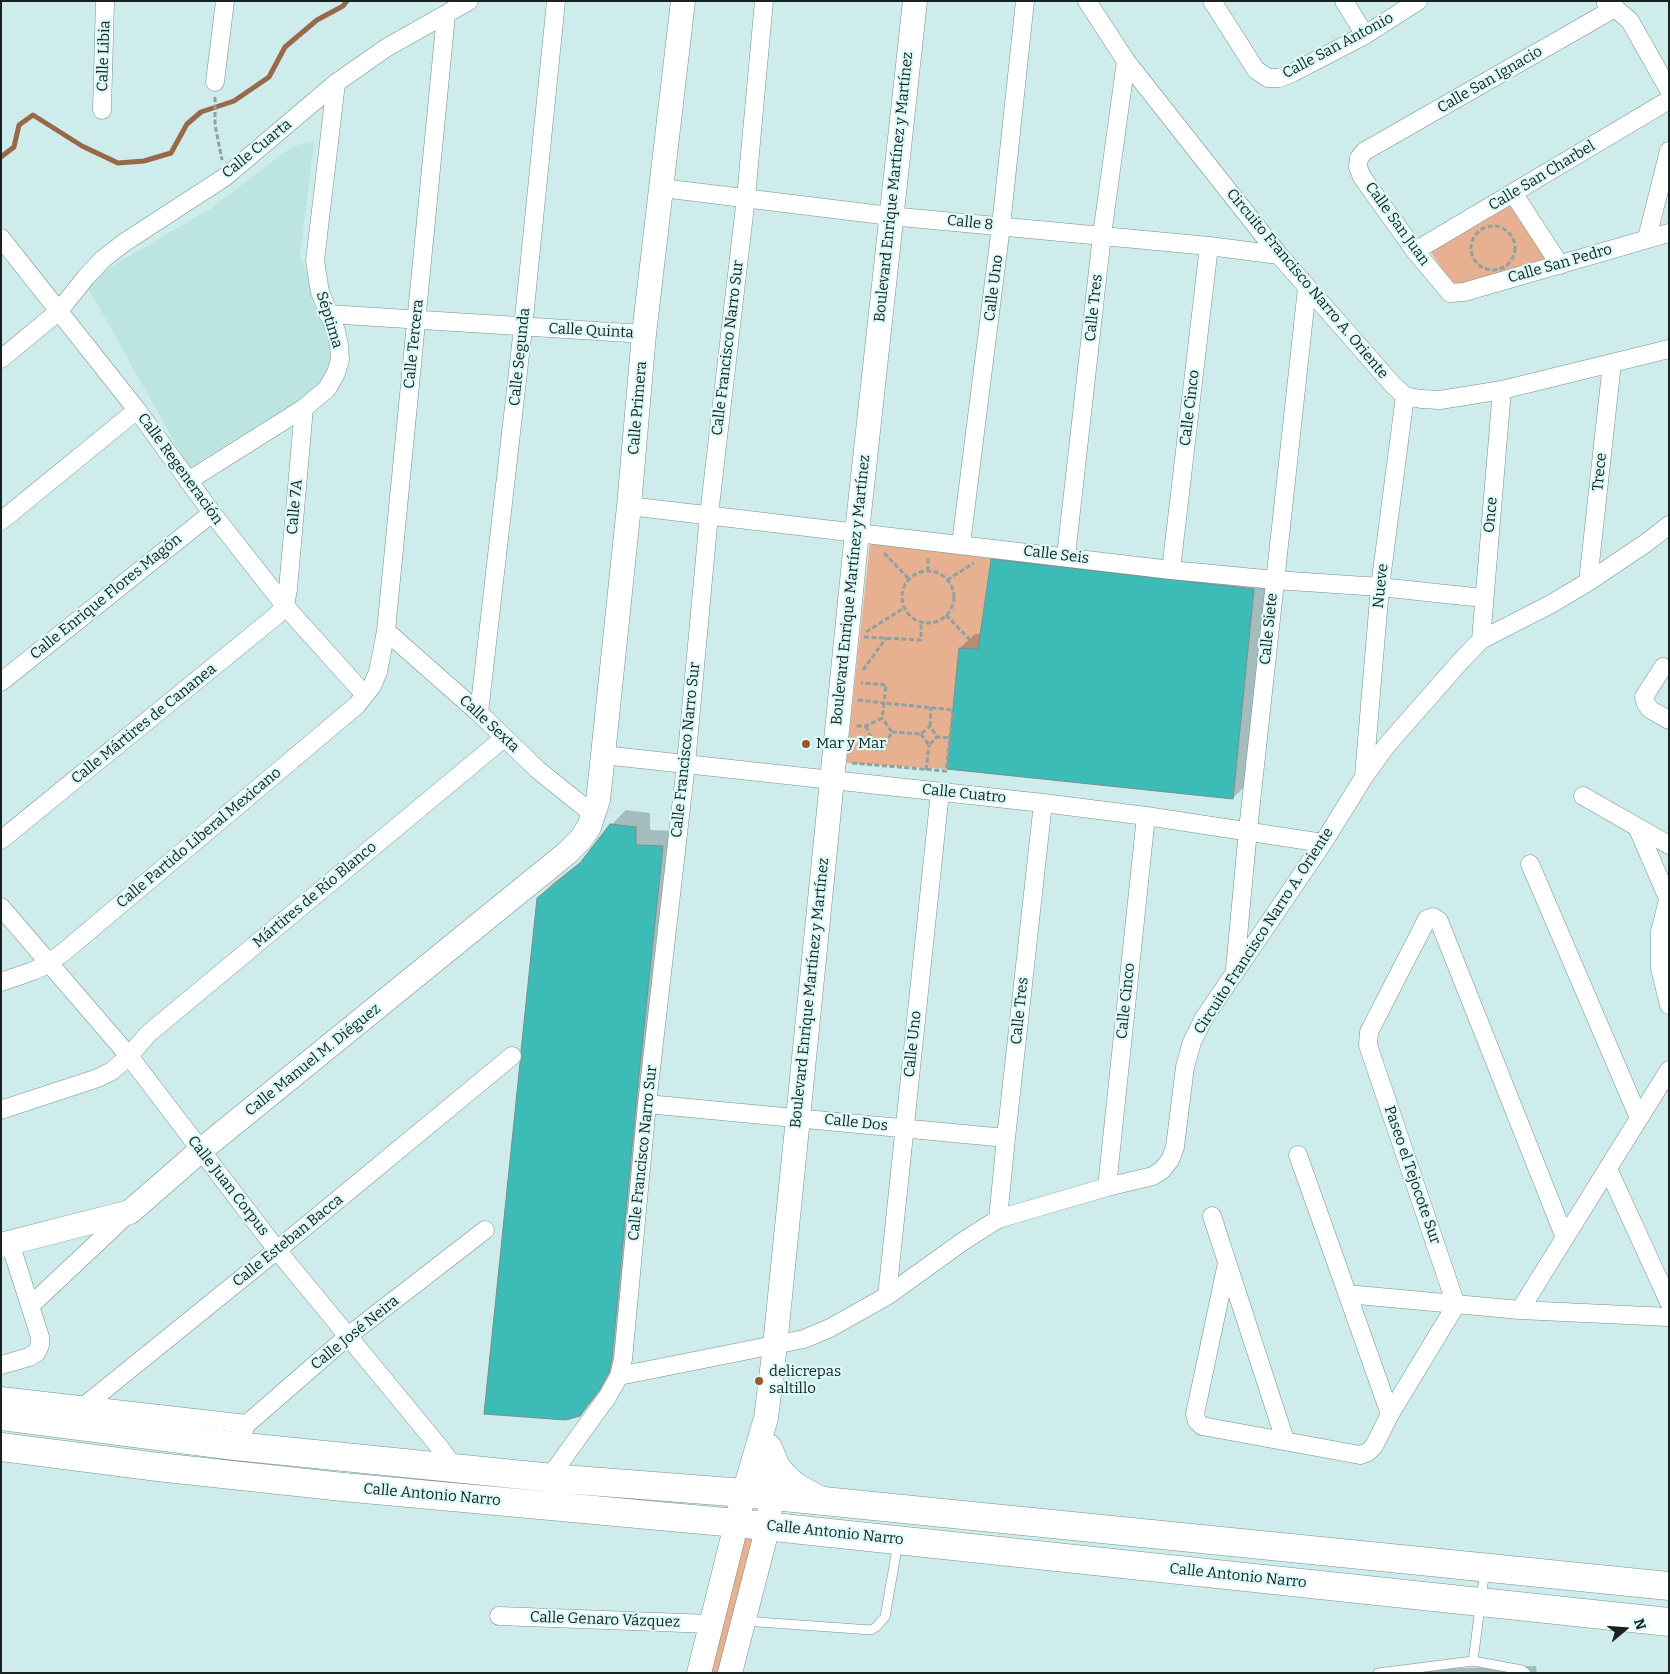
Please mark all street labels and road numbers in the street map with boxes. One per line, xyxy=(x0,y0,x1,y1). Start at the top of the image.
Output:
street label: Calle San Antonio xyxy=(1279,9,1397,83)
street label: Calle Libia xyxy=(94,20,114,92)
street label: Calle San Ignacio xyxy=(1434,43,1546,117)
street label: Boulevard Enrique Martínez y Martínez xyxy=(871,51,917,323)
street label: Calle Cuarta xyxy=(219,115,295,183)
street label: Calle San Charbel xyxy=(1485,137,1599,215)
street label: Calle San Juan xyxy=(1361,179,1433,269)
street label: Circuito Francisco Narro A. Oriente xyxy=(1222,185,1392,383)
street label: Calle 8 xyxy=(946,212,994,234)
street label: Calle San Pedro xyxy=(1506,241,1614,287)
street label: Calle Uno xyxy=(981,254,1007,322)
street label: Calle Francisco Narro Sur xyxy=(708,259,748,437)
street label: Calle Tres xyxy=(1082,273,1106,343)
street label: Séptima xyxy=(312,289,346,351)
street label: Calle Tercera xyxy=(400,298,428,390)
street label: Calle Segunda xyxy=(506,307,534,407)
street label: Calle Quinta xyxy=(548,320,634,342)
street label: Calle Primera xyxy=(625,360,651,456)
street label: Calle Cinco xyxy=(1176,369,1204,447)
street label: Calle Regeneración xyxy=(133,410,227,528)
street label: Trece xyxy=(1589,452,1611,492)
street label: Boulevard Enrique Martínez y Martínez xyxy=(828,454,874,726)
street label: Calle 7A xyxy=(284,479,306,535)
street label: Once xyxy=(1480,496,1502,534)
street label: Calle Enrique Flores Magón xyxy=(27,530,185,664)
street label: Calle Seis xyxy=(1022,542,1090,568)
street label: Nueve xyxy=(1370,563,1392,609)
street label: Calle Siete xyxy=(1256,592,1282,666)
street label: Calle Mártires de Cananea xyxy=(68,660,220,788)
street label: Calle Francisco Narro Sur xyxy=(668,661,704,839)
street label: Calle Sexta xyxy=(455,692,523,756)
street label: Calle Partido Liberal Mexicano xyxy=(113,764,285,912)
street label: Calle Cuatro xyxy=(921,781,1007,807)
street label: Circuito Francisco Narro A. Oriente xyxy=(1190,824,1338,1038)
street label: Mártires de Río Blanco xyxy=(250,838,380,952)
street label: Boulevard Enrique Martínez y Martínez xyxy=(787,857,833,1129)
street label: Calle Cinco xyxy=(1113,962,1139,1040)
street label: Calle Tres xyxy=(1008,976,1032,1046)
street label: Calle Manuel M. Diéguez xyxy=(242,1000,384,1120)
street label: Calle Uno xyxy=(901,1010,925,1078)
street label: Calle Francisco Narro Sur xyxy=(625,1064,661,1242)
street label: Paseo el Tejocote Sur xyxy=(1380,1103,1444,1247)
street label: Calle Dos xyxy=(823,1111,889,1135)
street label: Calle Juan Corpus xyxy=(183,1132,273,1240)
street label: Calle Esteban Bacca xyxy=(229,1191,347,1291)
street label: Calle José Neira xyxy=(307,1292,403,1374)
street label: Calle Antonio Narro xyxy=(363,1480,501,1510)
street label: Calle Antonio Narro xyxy=(766,1517,904,1549)
street label: Calle Antonio Narro xyxy=(1169,1560,1307,1592)
street label: Calle Genaro Vázquez xyxy=(530,1608,680,1632)

